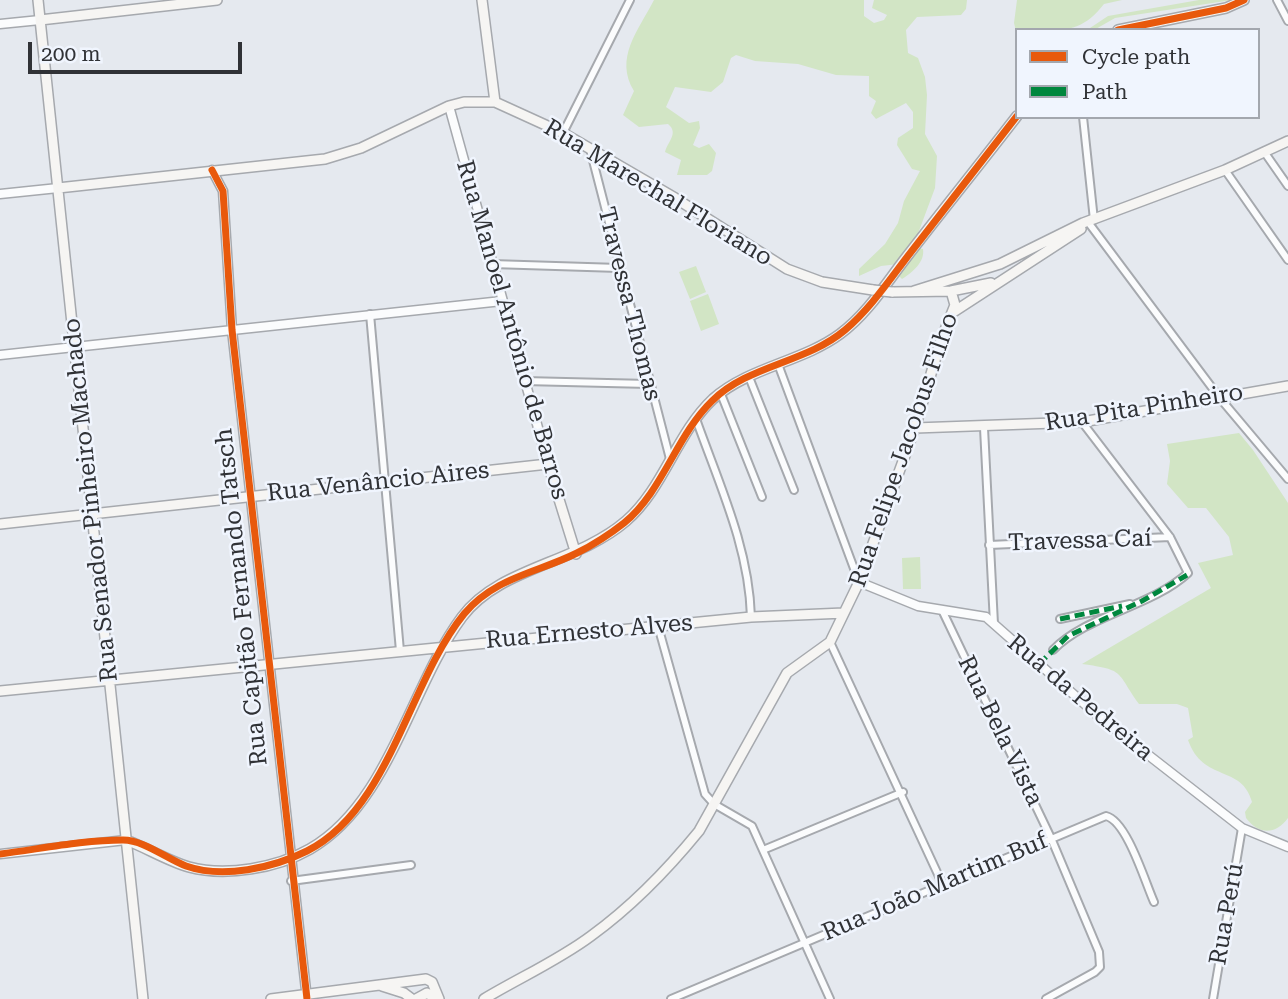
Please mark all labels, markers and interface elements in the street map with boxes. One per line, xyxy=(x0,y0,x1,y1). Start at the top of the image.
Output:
scale bar xyxy=(32,28,245,72)
legend xyxy=(1015,28,1260,119)
text: 200 m xyxy=(41,42,101,66)
text: Cycle path xyxy=(1082,45,1190,69)
text: Path xyxy=(1082,80,1128,104)
street label: Rua Marechal Floriano xyxy=(538,113,778,273)
street label: Rua Manoel Antônio de Barros xyxy=(450,157,574,503)
street label: Travessa Thomas xyxy=(591,204,667,404)
street label: Rua Felipe Jacobus Filho xyxy=(843,309,965,591)
street label: Rua Senador Pinheiro Machado xyxy=(58,317,124,683)
street label: Rua Pita Pinheiro xyxy=(1043,378,1245,438)
street label: Rua Capitão Fernando Tatsch xyxy=(210,427,274,767)
street label: Rua Venâncio Aires xyxy=(265,456,491,508)
street label: Travessa Caí xyxy=(1008,524,1152,558)
street label: Rua Ernesto Alves xyxy=(484,609,694,655)
street label: Rua da Pedreira xyxy=(1001,629,1159,767)
street label: Rua Bela Vista xyxy=(951,651,1049,811)
street label: Rua João Martim Buf xyxy=(818,826,1052,948)
street label: Rua Perú xyxy=(1204,861,1250,967)

